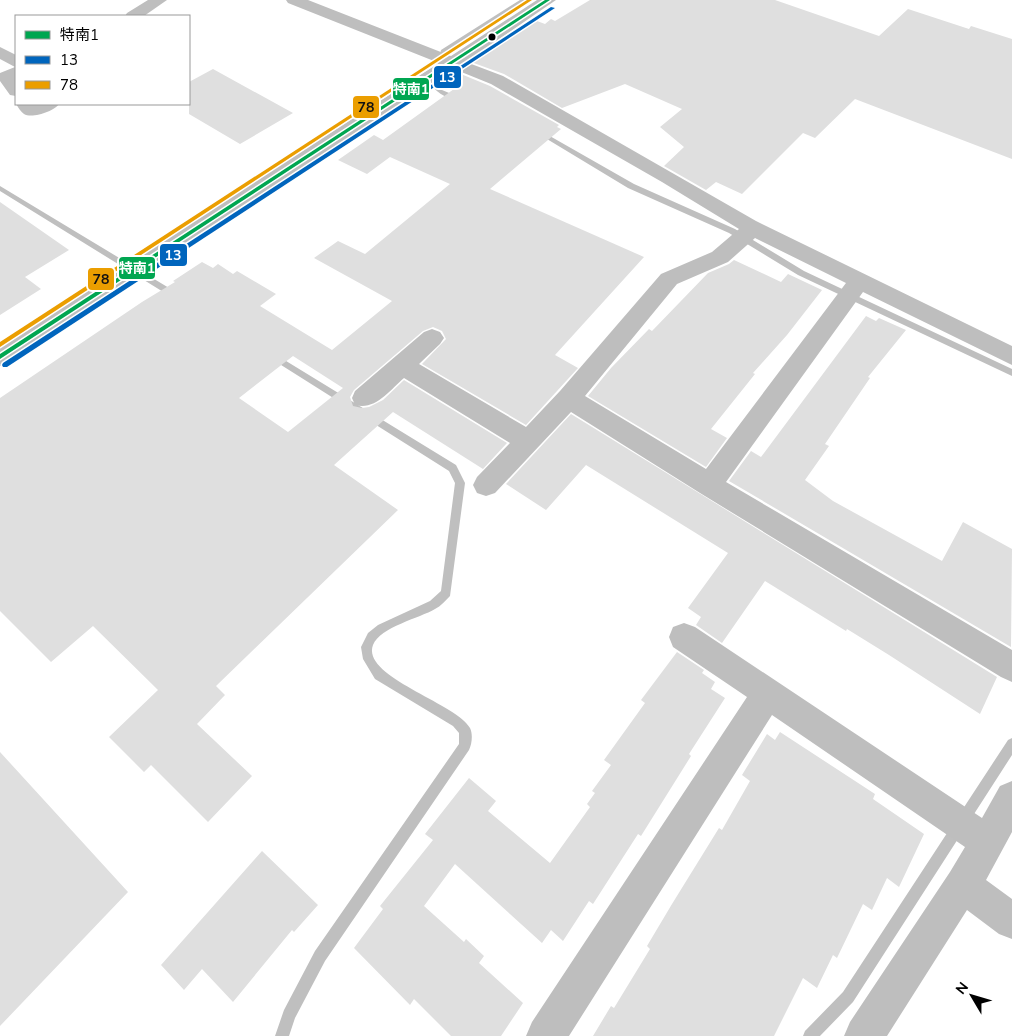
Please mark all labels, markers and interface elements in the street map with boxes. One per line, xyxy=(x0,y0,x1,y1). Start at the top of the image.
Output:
legend xyxy=(15,15,190,105)
text: 特南1 xyxy=(60,25,99,45)
unlabelled marker xyxy=(487,32,497,42)
text: 13 xyxy=(60,50,78,70)
line badge: 13 xyxy=(433,65,462,89)
text: 13 xyxy=(439,68,455,87)
text: 78 xyxy=(60,75,78,95)
line badge: 特南1 xyxy=(392,77,430,101)
text: 特南1 xyxy=(393,80,429,99)
line badge: 78 xyxy=(352,95,380,119)
text: 78 xyxy=(358,98,374,117)
line badge: 13 xyxy=(159,243,188,267)
text: 13 xyxy=(165,246,181,265)
line badge: 特南1 xyxy=(118,256,156,280)
text: 特南1 xyxy=(119,259,155,278)
line badge: 78 xyxy=(87,267,115,291)
text: 78 xyxy=(93,270,109,289)
north arrow xyxy=(947,971,997,1021)
text: N xyxy=(951,978,973,998)

